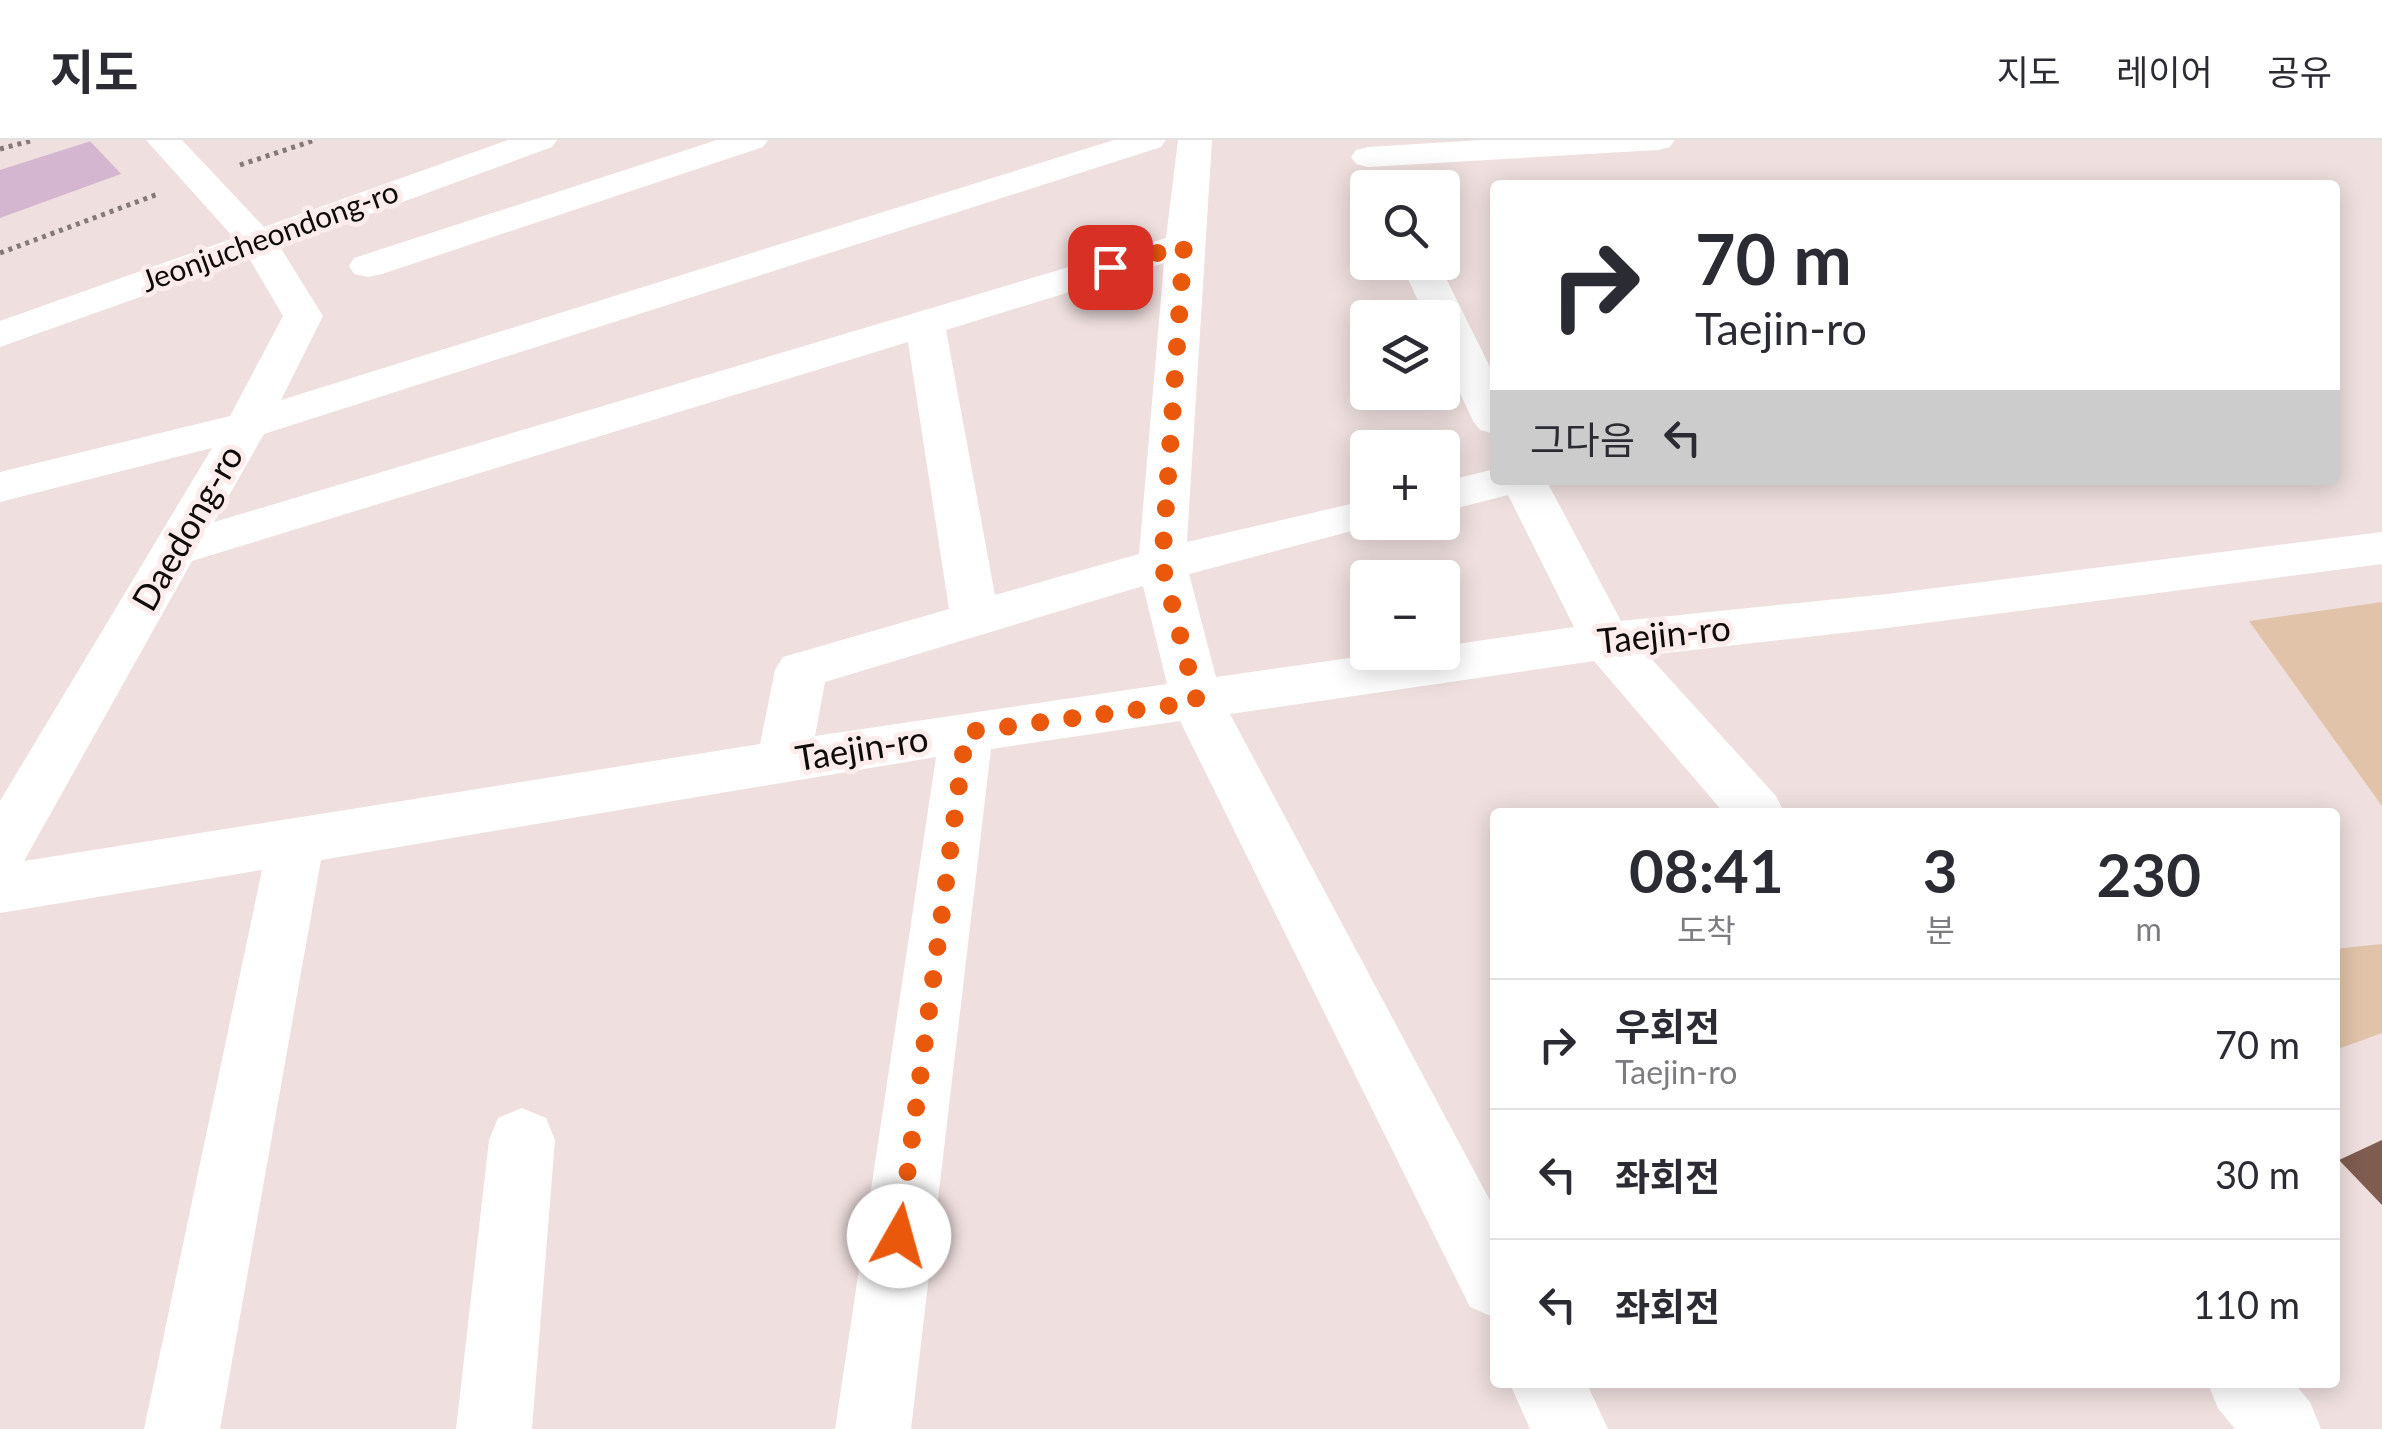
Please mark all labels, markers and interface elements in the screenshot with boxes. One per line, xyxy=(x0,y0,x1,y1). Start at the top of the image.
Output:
text: 지도 xyxy=(50,43,138,100)
text: 지도 xyxy=(1997,50,2061,92)
text: 레이어 xyxy=(2116,50,2213,92)
text: 공유 xyxy=(2268,50,2332,92)
map controls xyxy=(1350,170,1460,670)
button: search xyxy=(1350,170,1460,280)
street label: Jeonjucheondong-ro xyxy=(136,172,403,298)
text: 70 m xyxy=(1695,216,1852,300)
icon: right xyxy=(1530,220,1660,350)
pin xyxy=(1068,225,1153,310)
icon: arrive xyxy=(1083,240,1138,295)
button: layers xyxy=(1350,300,1460,410)
text: Taejin-ro xyxy=(1695,301,1867,355)
icon: left xyxy=(1655,410,1710,465)
text: 그다음 xyxy=(1530,416,1635,462)
button: + xyxy=(1350,430,1460,540)
street label: Daedong-ro xyxy=(122,437,250,617)
button: − xyxy=(1350,560,1460,670)
street label: Taejin-ro xyxy=(1595,605,1733,661)
street label: Taejin-ro xyxy=(792,716,931,778)
text: 08:41 xyxy=(1629,834,1784,906)
text: 3 xyxy=(1923,834,1958,906)
text: 230 xyxy=(2097,838,2201,910)
text: m xyxy=(2136,909,2162,948)
text: 도착 xyxy=(1677,910,1736,949)
text: 분 xyxy=(1925,910,1955,949)
text: 우회전 xyxy=(1615,1003,1720,1049)
icon: right xyxy=(1530,1017,1585,1072)
text: 70 m xyxy=(2215,1021,2300,1067)
text: Taejin-ro xyxy=(1615,1052,1737,1091)
icon: left xyxy=(1530,1147,1585,1202)
text: 30 m xyxy=(2215,1151,2300,1197)
text: 좌회전 xyxy=(1615,1153,1720,1199)
position arrow xyxy=(847,1184,951,1288)
icon: left xyxy=(1530,1277,1585,1332)
text: 110 m xyxy=(2193,1281,2300,1327)
text: 좌회전 xyxy=(1615,1283,1720,1329)

